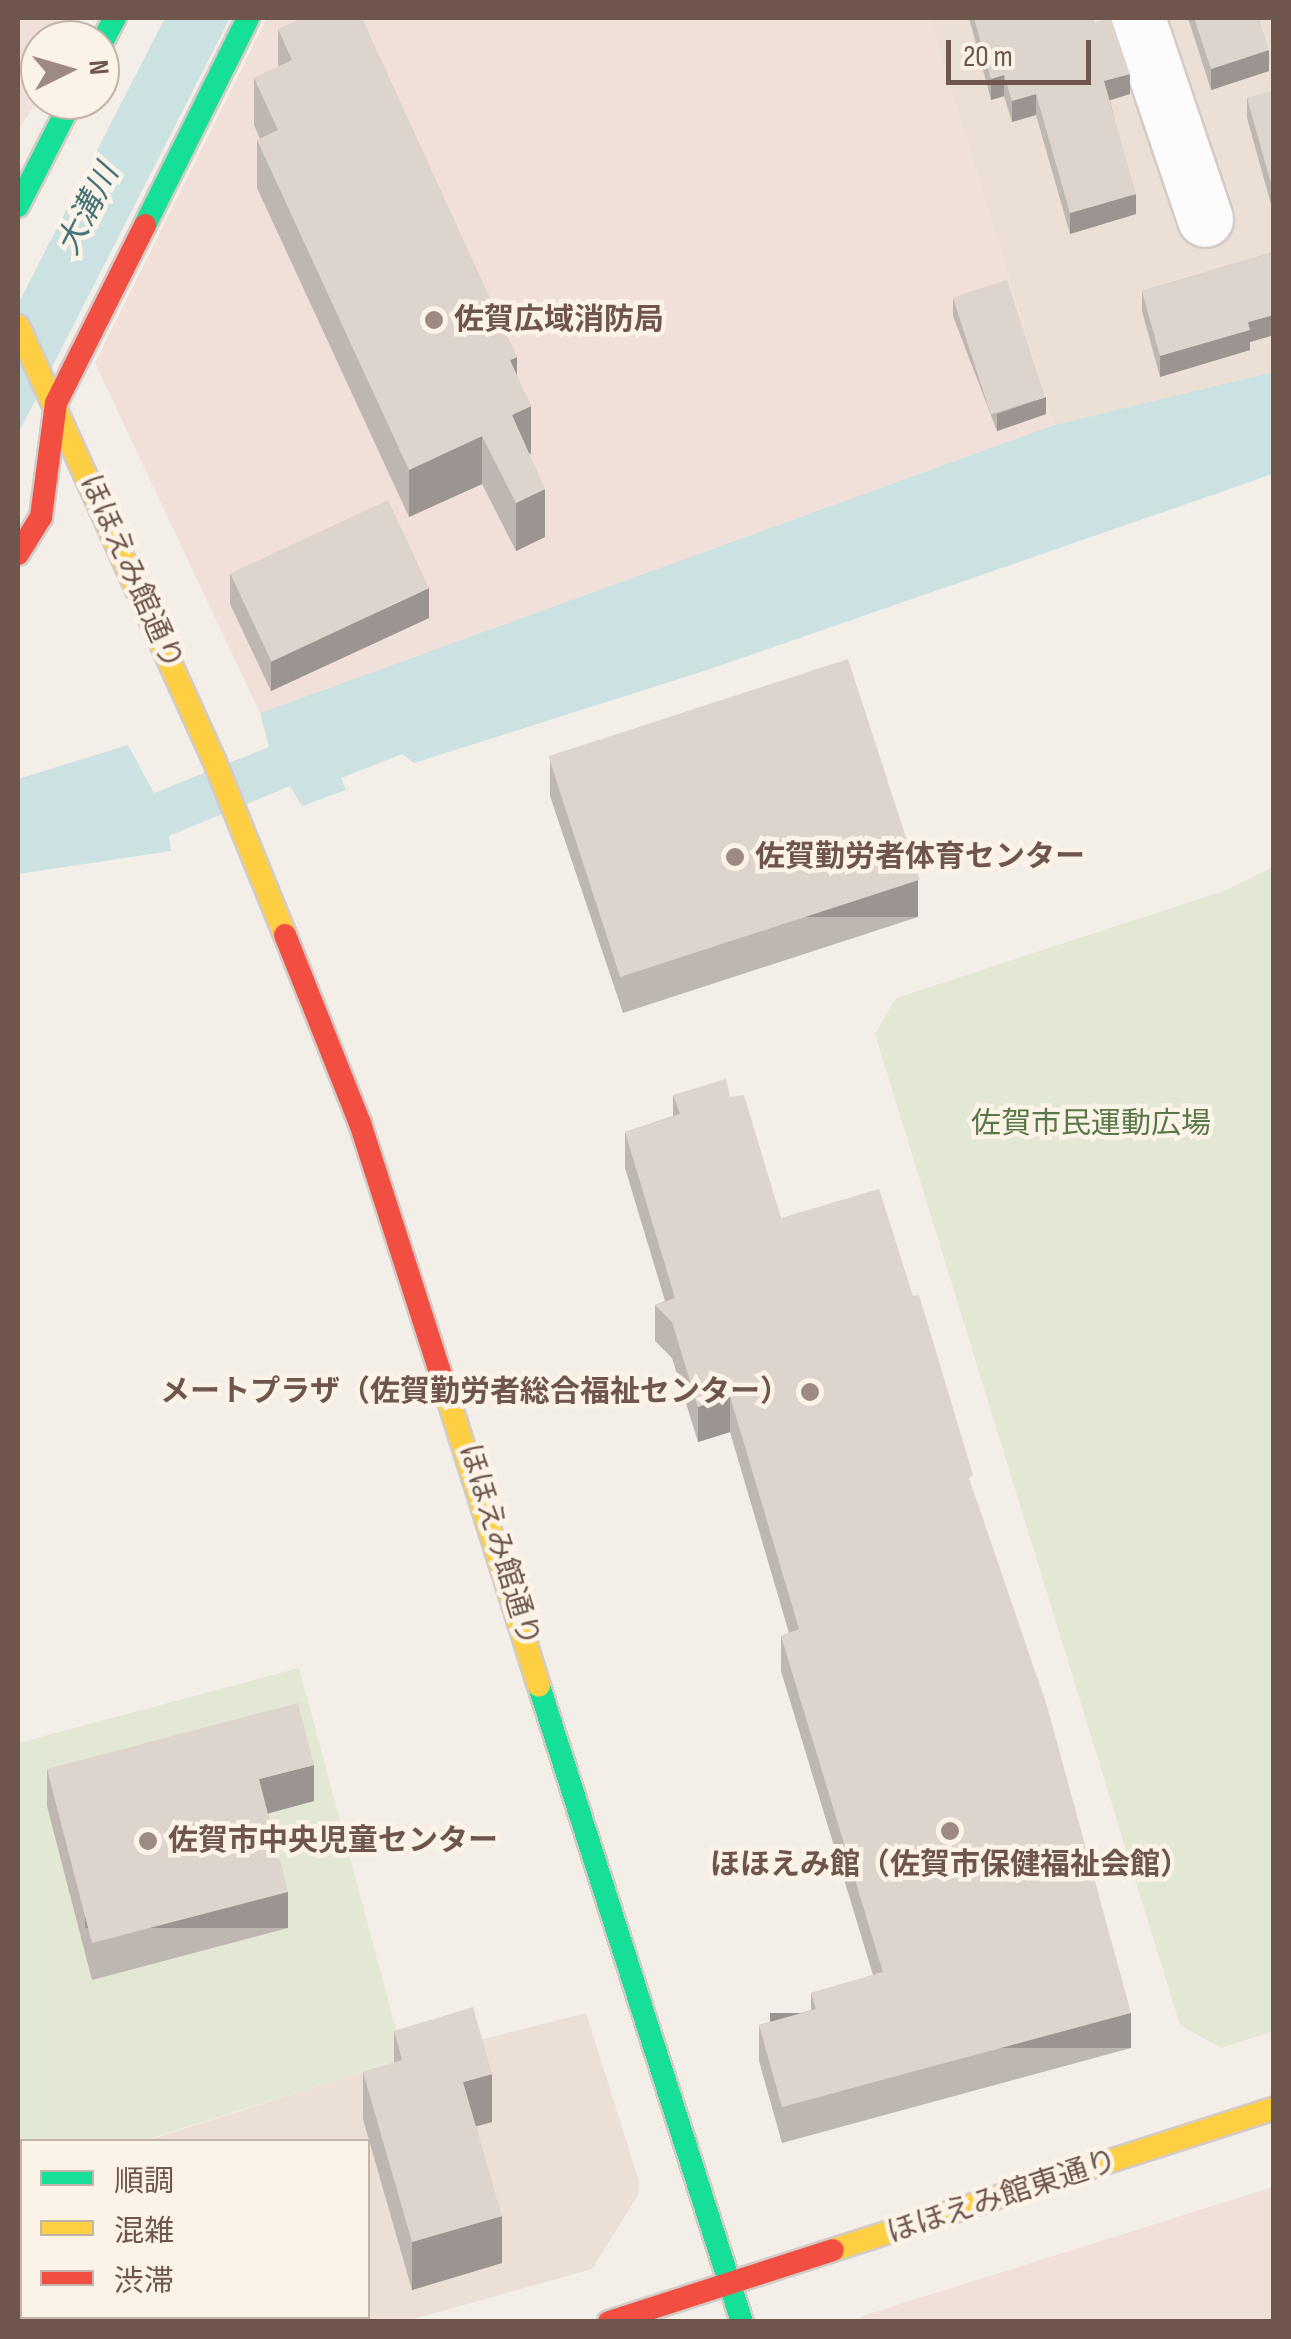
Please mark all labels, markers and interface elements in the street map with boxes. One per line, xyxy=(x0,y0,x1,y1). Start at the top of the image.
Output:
north arrow xyxy=(20,20,120,120)
scale bar xyxy=(951,20,1096,82)
text: 20 m xyxy=(963,39,1013,75)
text: N xyxy=(81,59,115,76)
water label: 大溝川 xyxy=(50,159,128,261)
place label: 佐賀広域消防局 xyxy=(454,302,664,338)
marker: 佐賀広域消防局 xyxy=(423,309,445,331)
street label: ほほえみ館通り xyxy=(72,469,190,675)
place label: 佐賀勤労者体育センター xyxy=(755,839,1085,875)
marker: 佐賀勤労者体育センター xyxy=(724,846,746,868)
park label: 佐賀市民運動広場 xyxy=(971,1106,1211,1142)
place label: メートプラザ（佐賀勤労者総合福祉センター） xyxy=(160,1374,790,1410)
marker: メートプラザ（佐賀勤労者総合福祉センター） xyxy=(799,1381,821,1403)
street label: ほほえみ館通り xyxy=(451,1439,547,1651)
marker: ほほえみ館（佐賀市保健福祉会館） xyxy=(939,1820,961,1842)
place label: 佐賀市中央児童センター xyxy=(168,1823,498,1859)
marker: 佐賀市中央児童センター xyxy=(137,1830,159,1852)
place label: ほほえみ館（佐賀市保健福祉会館） xyxy=(710,1847,1190,1883)
legend xyxy=(20,2139,370,2319)
street label: ほほえみ館東通り xyxy=(882,2143,1122,2251)
text: 順調 xyxy=(114,2164,174,2200)
text: 混雑 xyxy=(114,2214,174,2250)
text: 渋滞 xyxy=(114,2264,174,2300)

